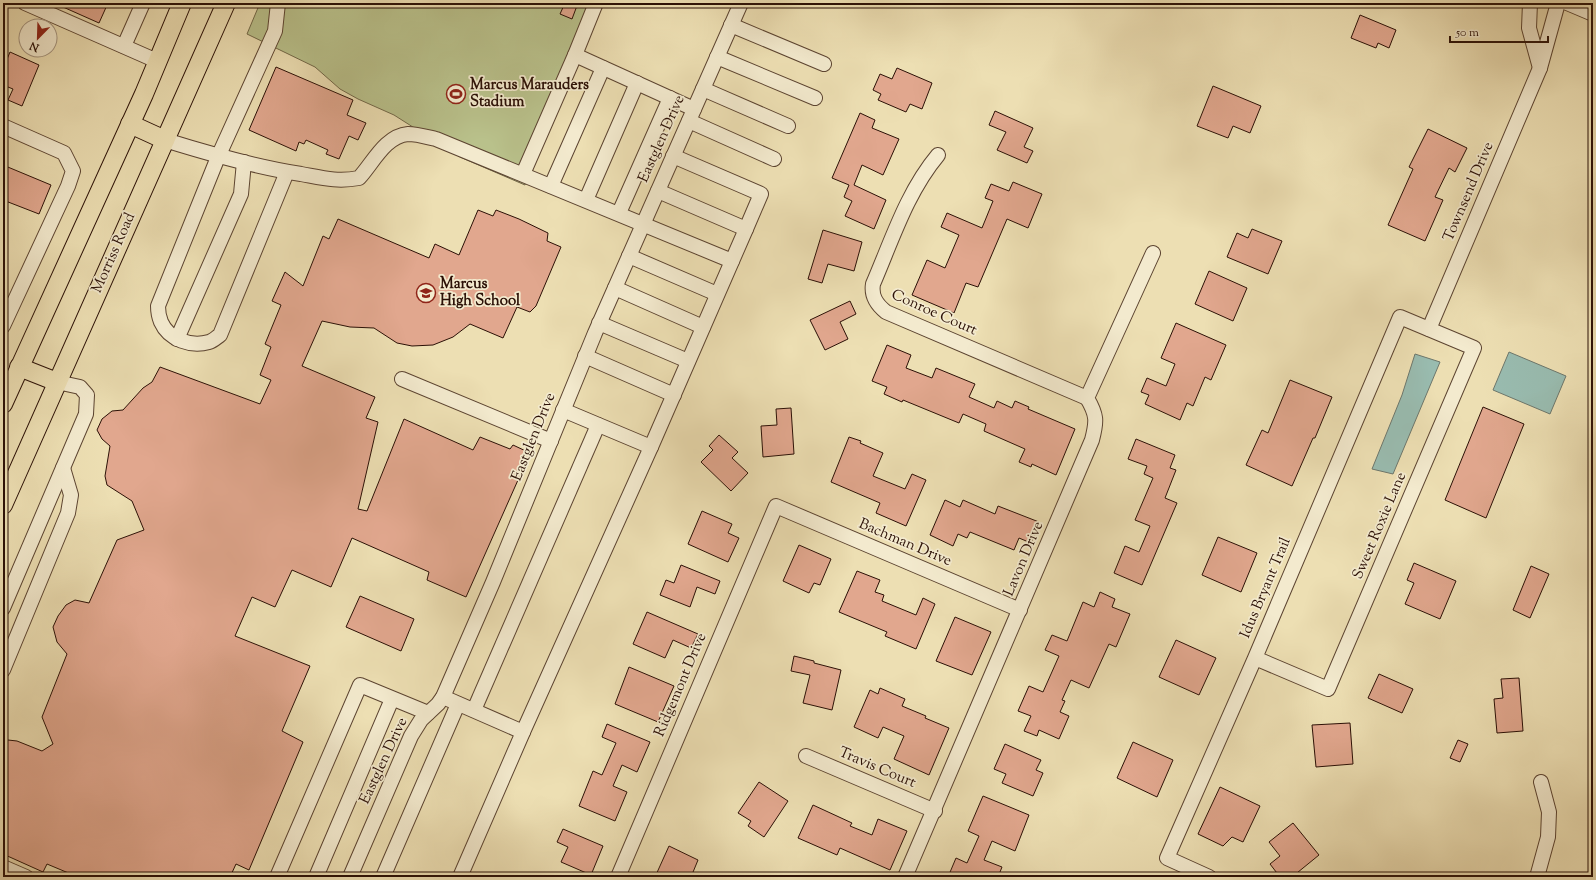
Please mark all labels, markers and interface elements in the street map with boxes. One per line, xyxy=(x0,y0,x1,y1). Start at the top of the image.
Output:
north arrow xyxy=(18,18,58,58)
scale bar xyxy=(1450,18,1548,44)
text: 50 m xyxy=(1455,24,1479,42)
text: N xyxy=(27,37,43,56)
place label: Marcus Marauders Stadium xyxy=(470,75,589,113)
sports icon: Marcus Marauders Stadium xyxy=(445,83,467,105)
street label: Eastglen Drive xyxy=(633,92,691,186)
street label: Townsend Drive xyxy=(1439,139,1499,245)
street label: Morriss Road xyxy=(87,209,141,297)
place label: Marcus High School xyxy=(440,274,521,312)
school or university icon: Marcus High School xyxy=(415,282,437,304)
street label: Conroe Court xyxy=(888,285,980,341)
street label: Eastglen Drive xyxy=(507,390,561,484)
street label: Sweet Roxie Lane xyxy=(1348,469,1412,583)
street label: Bachman Drive xyxy=(855,514,955,572)
street label: Lavon Drive xyxy=(999,518,1049,600)
street label: Idus Bryant Trail xyxy=(1235,534,1297,642)
street label: Ridgemont Drive xyxy=(650,630,712,740)
street label: Eastglen Drive xyxy=(355,714,413,808)
street label: Travis Court xyxy=(835,742,919,794)

